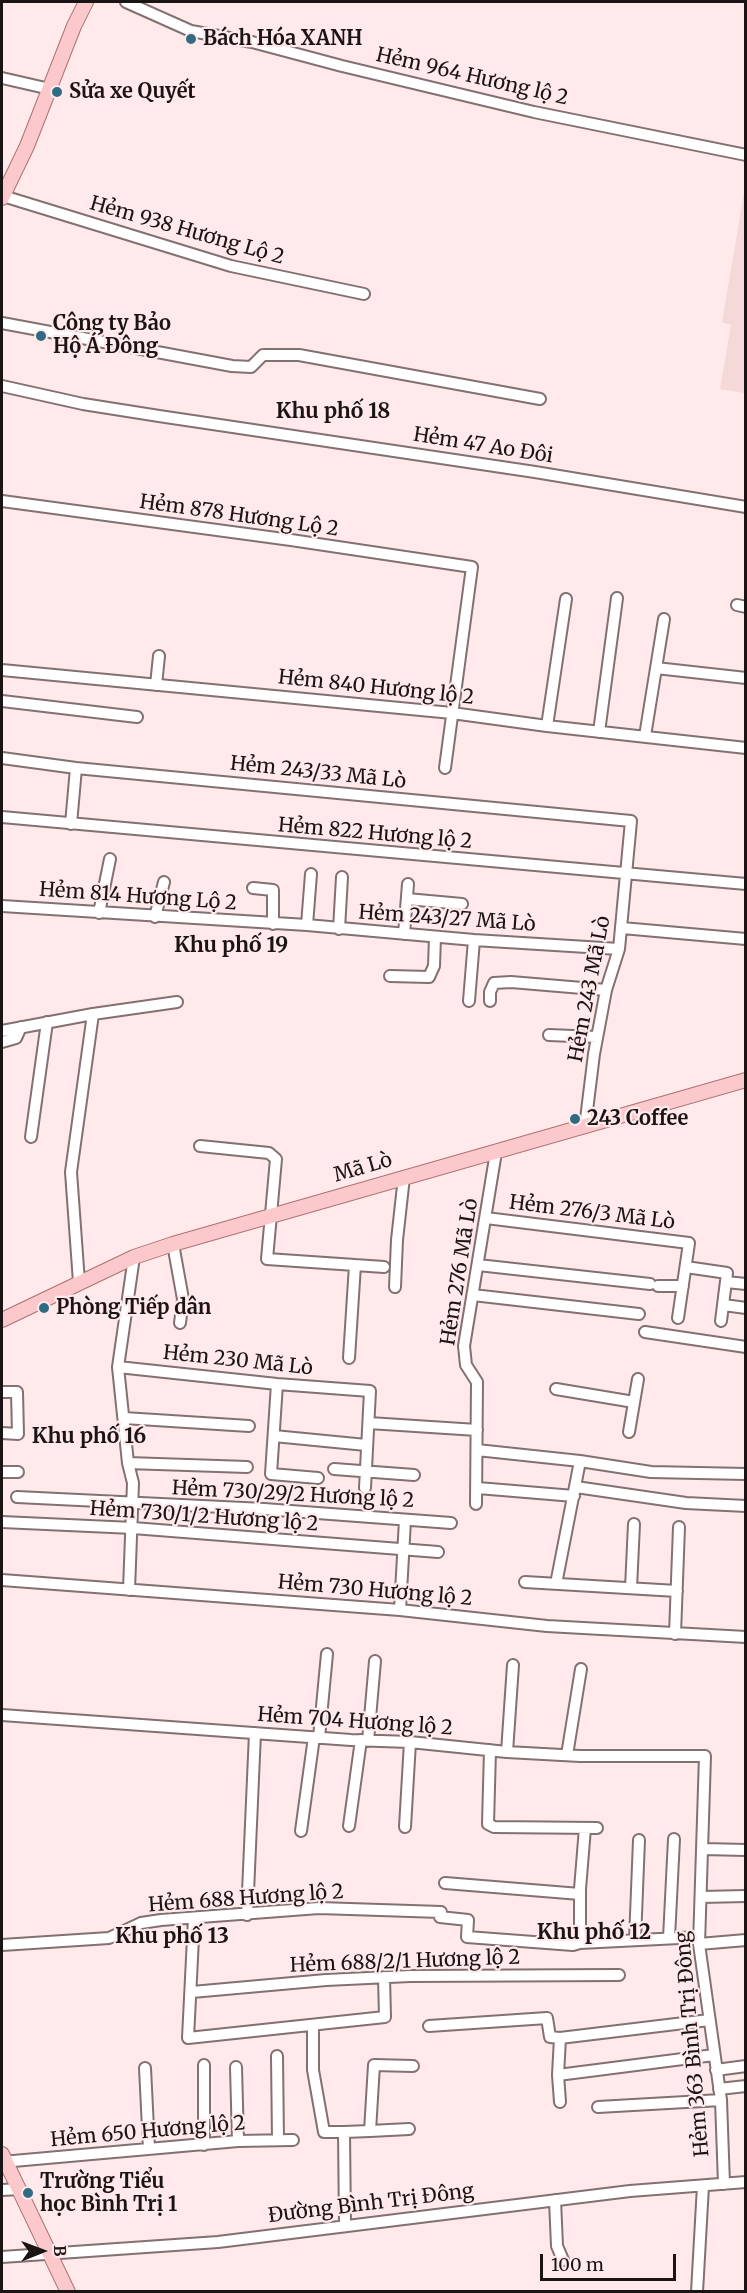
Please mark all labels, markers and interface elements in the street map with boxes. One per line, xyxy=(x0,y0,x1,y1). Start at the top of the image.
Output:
place label: Bách Hóa XANH xyxy=(203,27,363,51)
marker: Bách Hóa XANH xyxy=(184,32,198,46)
street label: Hẻm 964 Hương lộ 2 xyxy=(374,43,570,111)
place label: Sửa xe Quyết xyxy=(69,80,196,104)
marker: Sửa xe Quyết xyxy=(50,85,64,99)
street label: Hẻm 938 Hương Lộ 2 xyxy=(87,192,287,270)
place label: Công ty Bảo Hộ Á Đông xyxy=(53,312,171,359)
marker: Công ty Bảo Hộ Á Đông xyxy=(34,329,48,343)
district label: Khu phố 18 xyxy=(276,399,390,425)
street label: Hẻm 47 Ao Đôi xyxy=(411,423,555,469)
street label: Hẻm 878 Hương Lộ 2 xyxy=(138,490,340,542)
street label: Hẻm 840 Hương lộ 2 xyxy=(277,666,475,710)
street label: Hẻm 243/33 Mã Lò xyxy=(229,752,407,794)
street label: Hẻm 822 Hương lộ 2 xyxy=(277,814,473,854)
street label: Hẻm 814 Hương Lộ 2 xyxy=(38,878,238,916)
street label: Hẻm 243/27 Mã Lò xyxy=(358,901,536,937)
street label: Hẻm 243 Mã Lò xyxy=(564,914,616,1064)
district label: Khu phố 19 xyxy=(174,933,288,959)
place label: 243 Coffee xyxy=(587,1107,688,1131)
marker: 243 Coffee xyxy=(568,1112,582,1126)
street label: Mã Lò xyxy=(331,1148,395,1188)
street label: Hẻm 276/3 Mã Lò xyxy=(508,1191,676,1235)
street label: Hẻm 276 Mã Lò xyxy=(437,1197,483,1347)
place label: Phòng Tiếp dân xyxy=(56,1296,211,1320)
marker: Phòng Tiếp dân xyxy=(37,1301,51,1315)
street label: Hẻm 230 Mã Lò xyxy=(162,1341,314,1381)
district label: Khu phố 16 xyxy=(32,1424,146,1450)
street label: Hẻm 730/29/2 Hương lộ 2 xyxy=(171,1477,415,1513)
street label: Hẻm 730/1/2 Hương lộ 2 xyxy=(89,1497,319,1537)
street label: Hẻm 730 Hương lộ 2 xyxy=(277,1571,473,1611)
street label: Hẻm 704 Hương lộ 2 xyxy=(256,1703,454,1741)
street label: Hẻm 688 Hương lộ 2 xyxy=(147,1880,345,1918)
district label: Khu phố 12 xyxy=(537,1920,651,1946)
district label: Khu phố 13 xyxy=(115,1924,229,1950)
street label: Hẻm 363 Bình Trị Đông xyxy=(671,1930,715,2158)
street label: Hẻm 688/2/1 Hương lộ 2 xyxy=(289,1946,521,1978)
street label: Hẻm 650 Hương lộ 2 xyxy=(50,2112,246,2152)
place label: Trường Tiểu học Bình Trị 1 xyxy=(40,2170,177,2217)
street label: Đường Bình Trị Đông xyxy=(267,2179,475,2229)
marker: Trường Tiểu học Bình Trị 1 xyxy=(21,2186,35,2200)
north arrow xyxy=(12,2221,72,2281)
scale bar xyxy=(543,2242,680,2280)
text: B xyxy=(50,2245,70,2256)
text: 100 m xyxy=(551,2253,604,2276)

